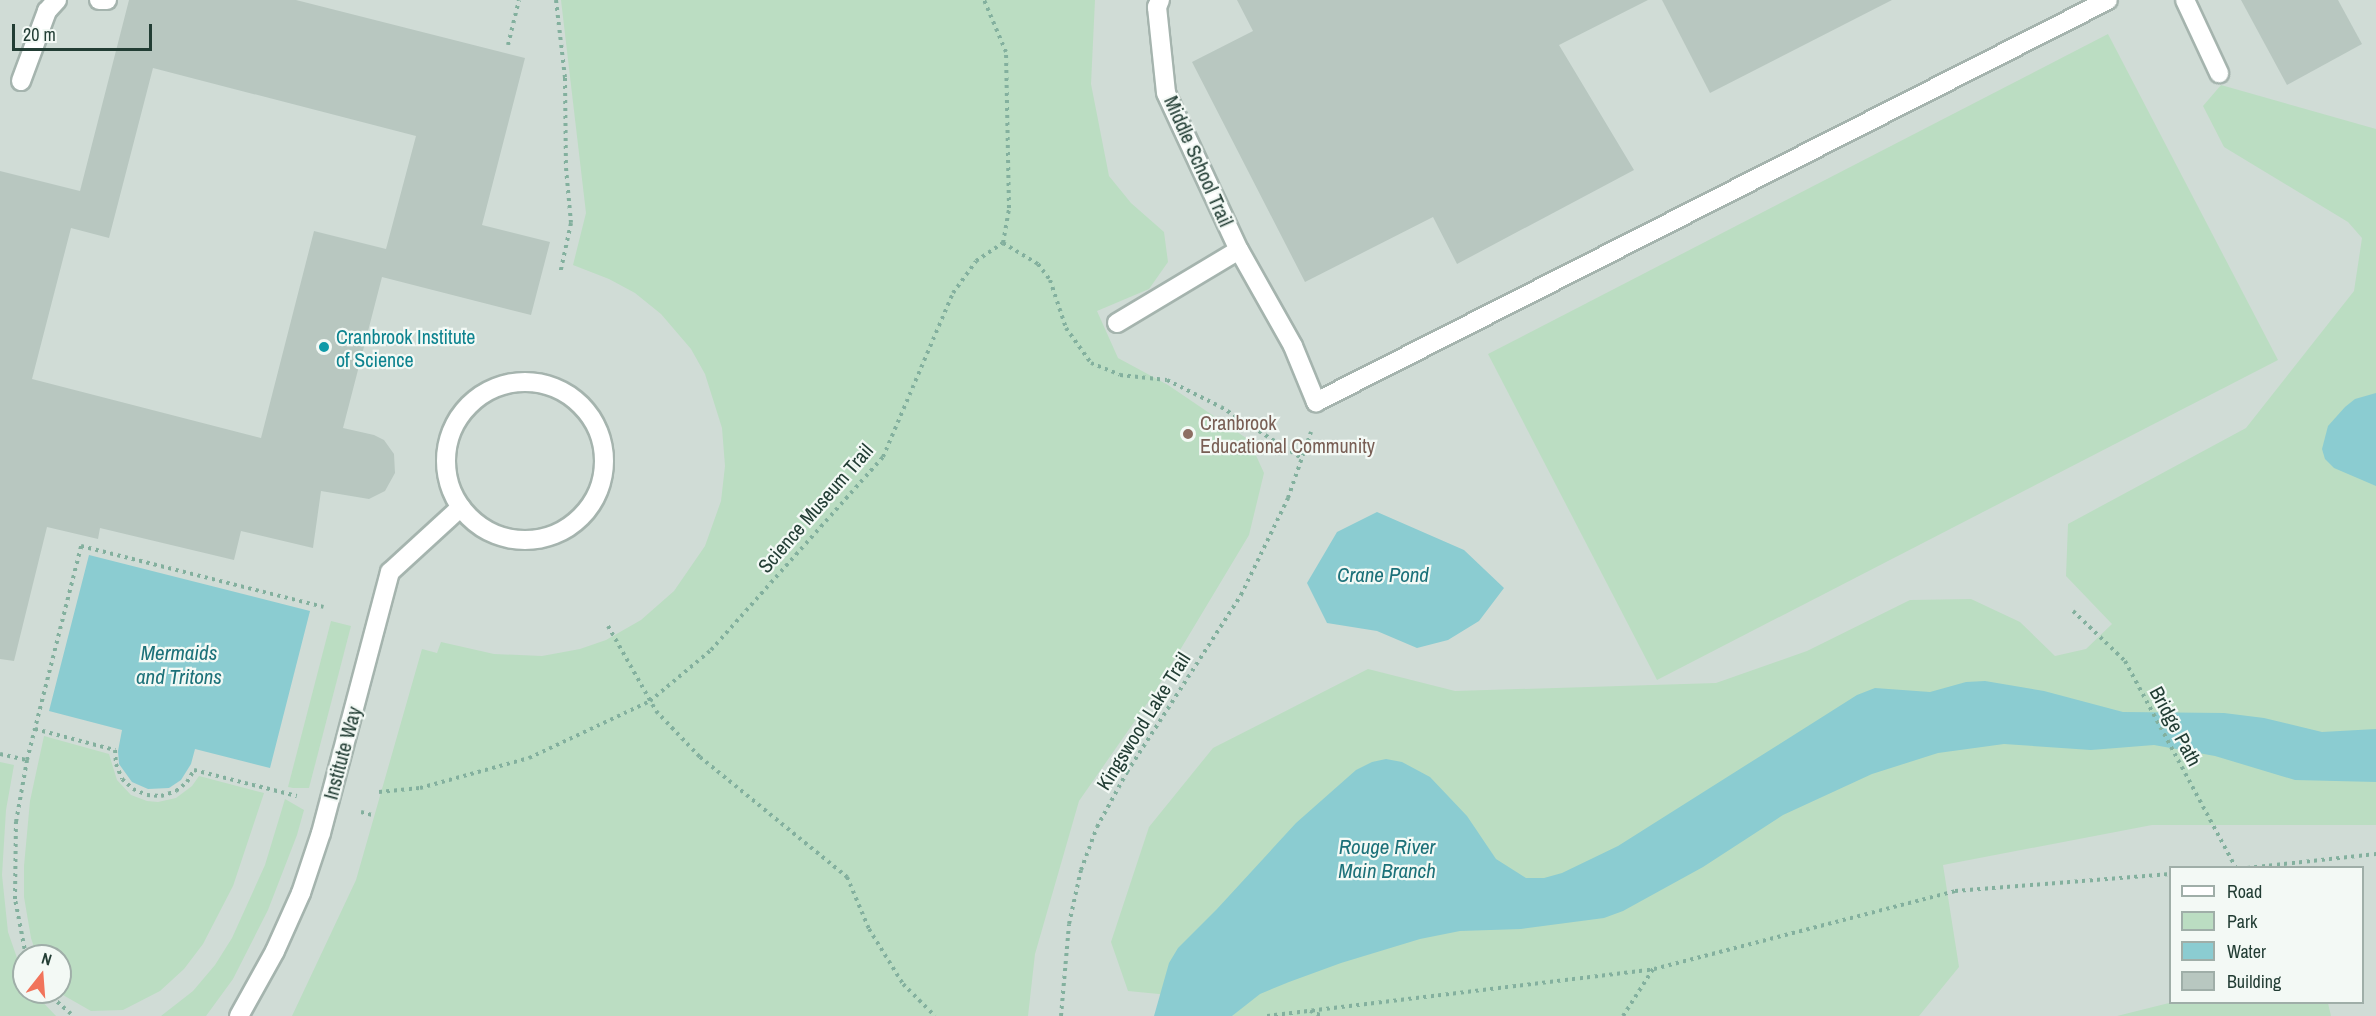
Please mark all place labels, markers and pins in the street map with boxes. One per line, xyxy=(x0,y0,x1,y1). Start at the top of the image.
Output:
place label: Cranbrook Institute of Science xyxy=(336,324,475,371)
marker: Cranbrook Institute of Science xyxy=(317,340,331,354)
place label: Cranbrook Educational Community xyxy=(1200,410,1375,457)
marker: Cranbrook Educational Community xyxy=(1181,427,1195,441)

